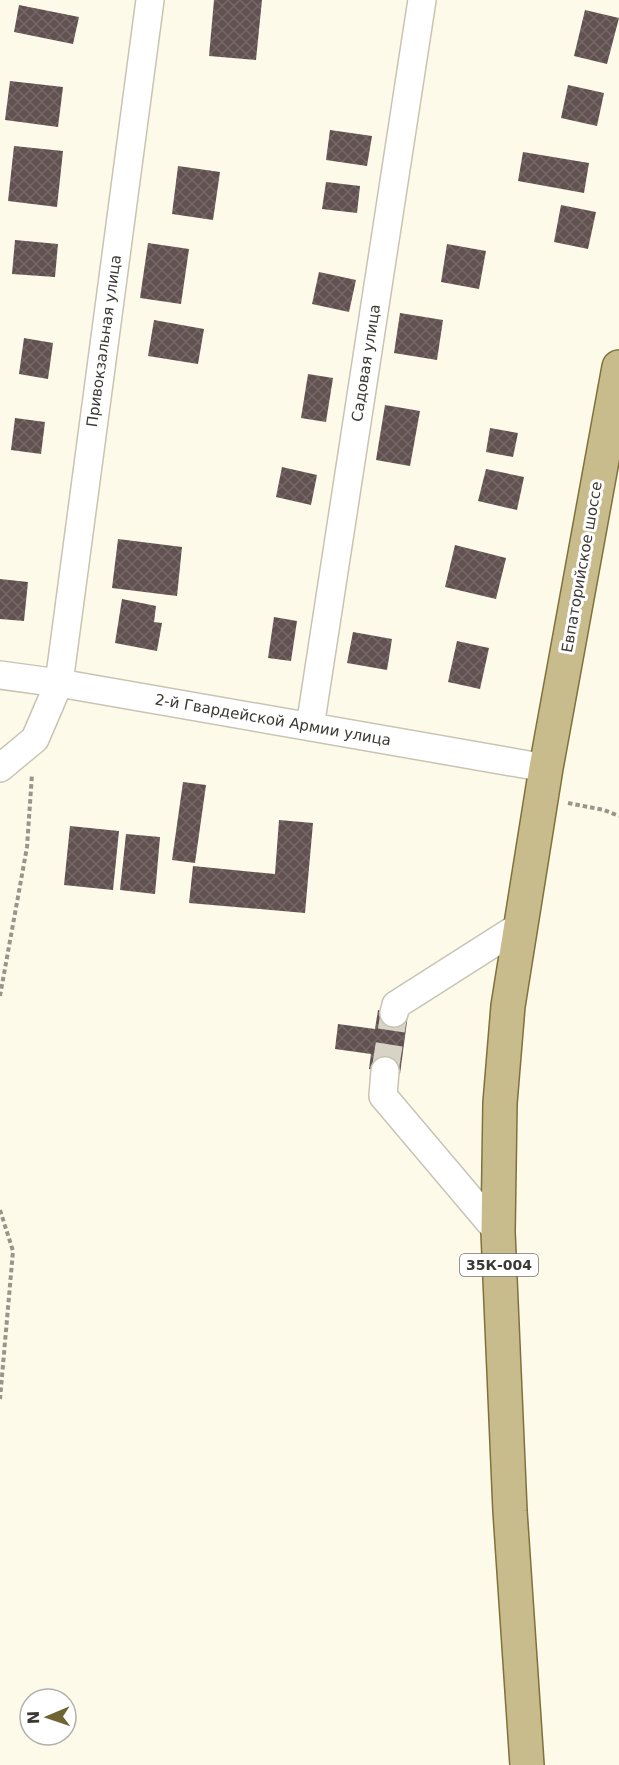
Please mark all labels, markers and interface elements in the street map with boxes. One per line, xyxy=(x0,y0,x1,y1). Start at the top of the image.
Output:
street label: Привокзальная улица xyxy=(83,254,125,428)
street label: Садовая улица xyxy=(348,303,384,423)
street label: Евпаторийское шоссе xyxy=(558,480,606,654)
street label: 2-й Гвардейской Армии улица xyxy=(153,690,393,750)
road number: 35К-004 xyxy=(460,1254,538,1276)
north arrow xyxy=(18,1687,78,1747)
text: N xyxy=(24,1710,43,1725)

